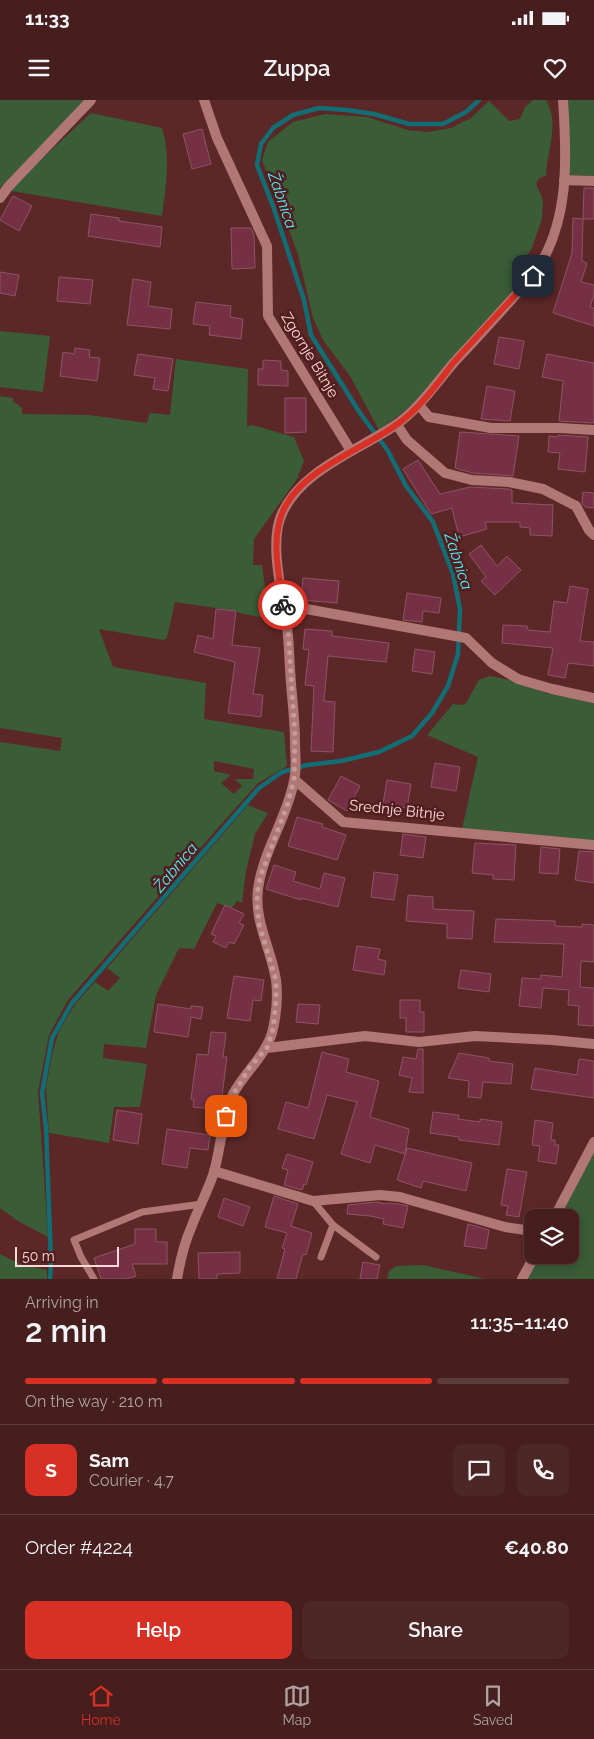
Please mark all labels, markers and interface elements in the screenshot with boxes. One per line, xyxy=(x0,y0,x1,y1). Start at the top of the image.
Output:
text: 11:33 xyxy=(25,7,70,29)
icon: menu xyxy=(25,54,53,82)
icon: heart xyxy=(541,54,569,82)
text: Zuppa xyxy=(263,55,331,81)
water label: Žabnica xyxy=(264,168,302,231)
pin xyxy=(512,255,554,297)
icon: home xyxy=(519,262,547,290)
street label: Zgornje Bitnje xyxy=(277,309,343,401)
water label: Žabnica xyxy=(440,529,478,592)
courier xyxy=(258,580,308,630)
icon: bike xyxy=(269,591,297,619)
street label: Srednje Bitnje xyxy=(348,796,446,824)
water label: Žabnica xyxy=(148,838,202,897)
pin xyxy=(205,1095,247,1137)
icon: bag xyxy=(212,1102,240,1130)
map controls xyxy=(524,1209,579,1264)
button: layers xyxy=(524,1209,579,1264)
scale bar xyxy=(15,1244,119,1267)
text: 50 m xyxy=(22,1248,55,1264)
text: Arriving in xyxy=(25,1293,99,1312)
text: 11:35–11:40 xyxy=(470,1311,569,1333)
text: 2 min xyxy=(25,1312,107,1349)
text: On the way · 210 m xyxy=(25,1392,163,1411)
button: chat xyxy=(453,1444,505,1496)
button: phone xyxy=(517,1444,569,1496)
text: Sam xyxy=(89,1449,129,1471)
text: S xyxy=(45,1459,57,1481)
text: Courier · 4.7 xyxy=(89,1471,174,1490)
text: Order #4224 xyxy=(25,1536,133,1558)
text: €40.80 xyxy=(504,1536,569,1558)
button: Help xyxy=(25,1601,292,1659)
button: Share xyxy=(302,1601,569,1659)
tab: Home xyxy=(81,1682,121,1728)
tab: Map xyxy=(283,1682,311,1728)
tab: Saved xyxy=(473,1682,513,1728)

